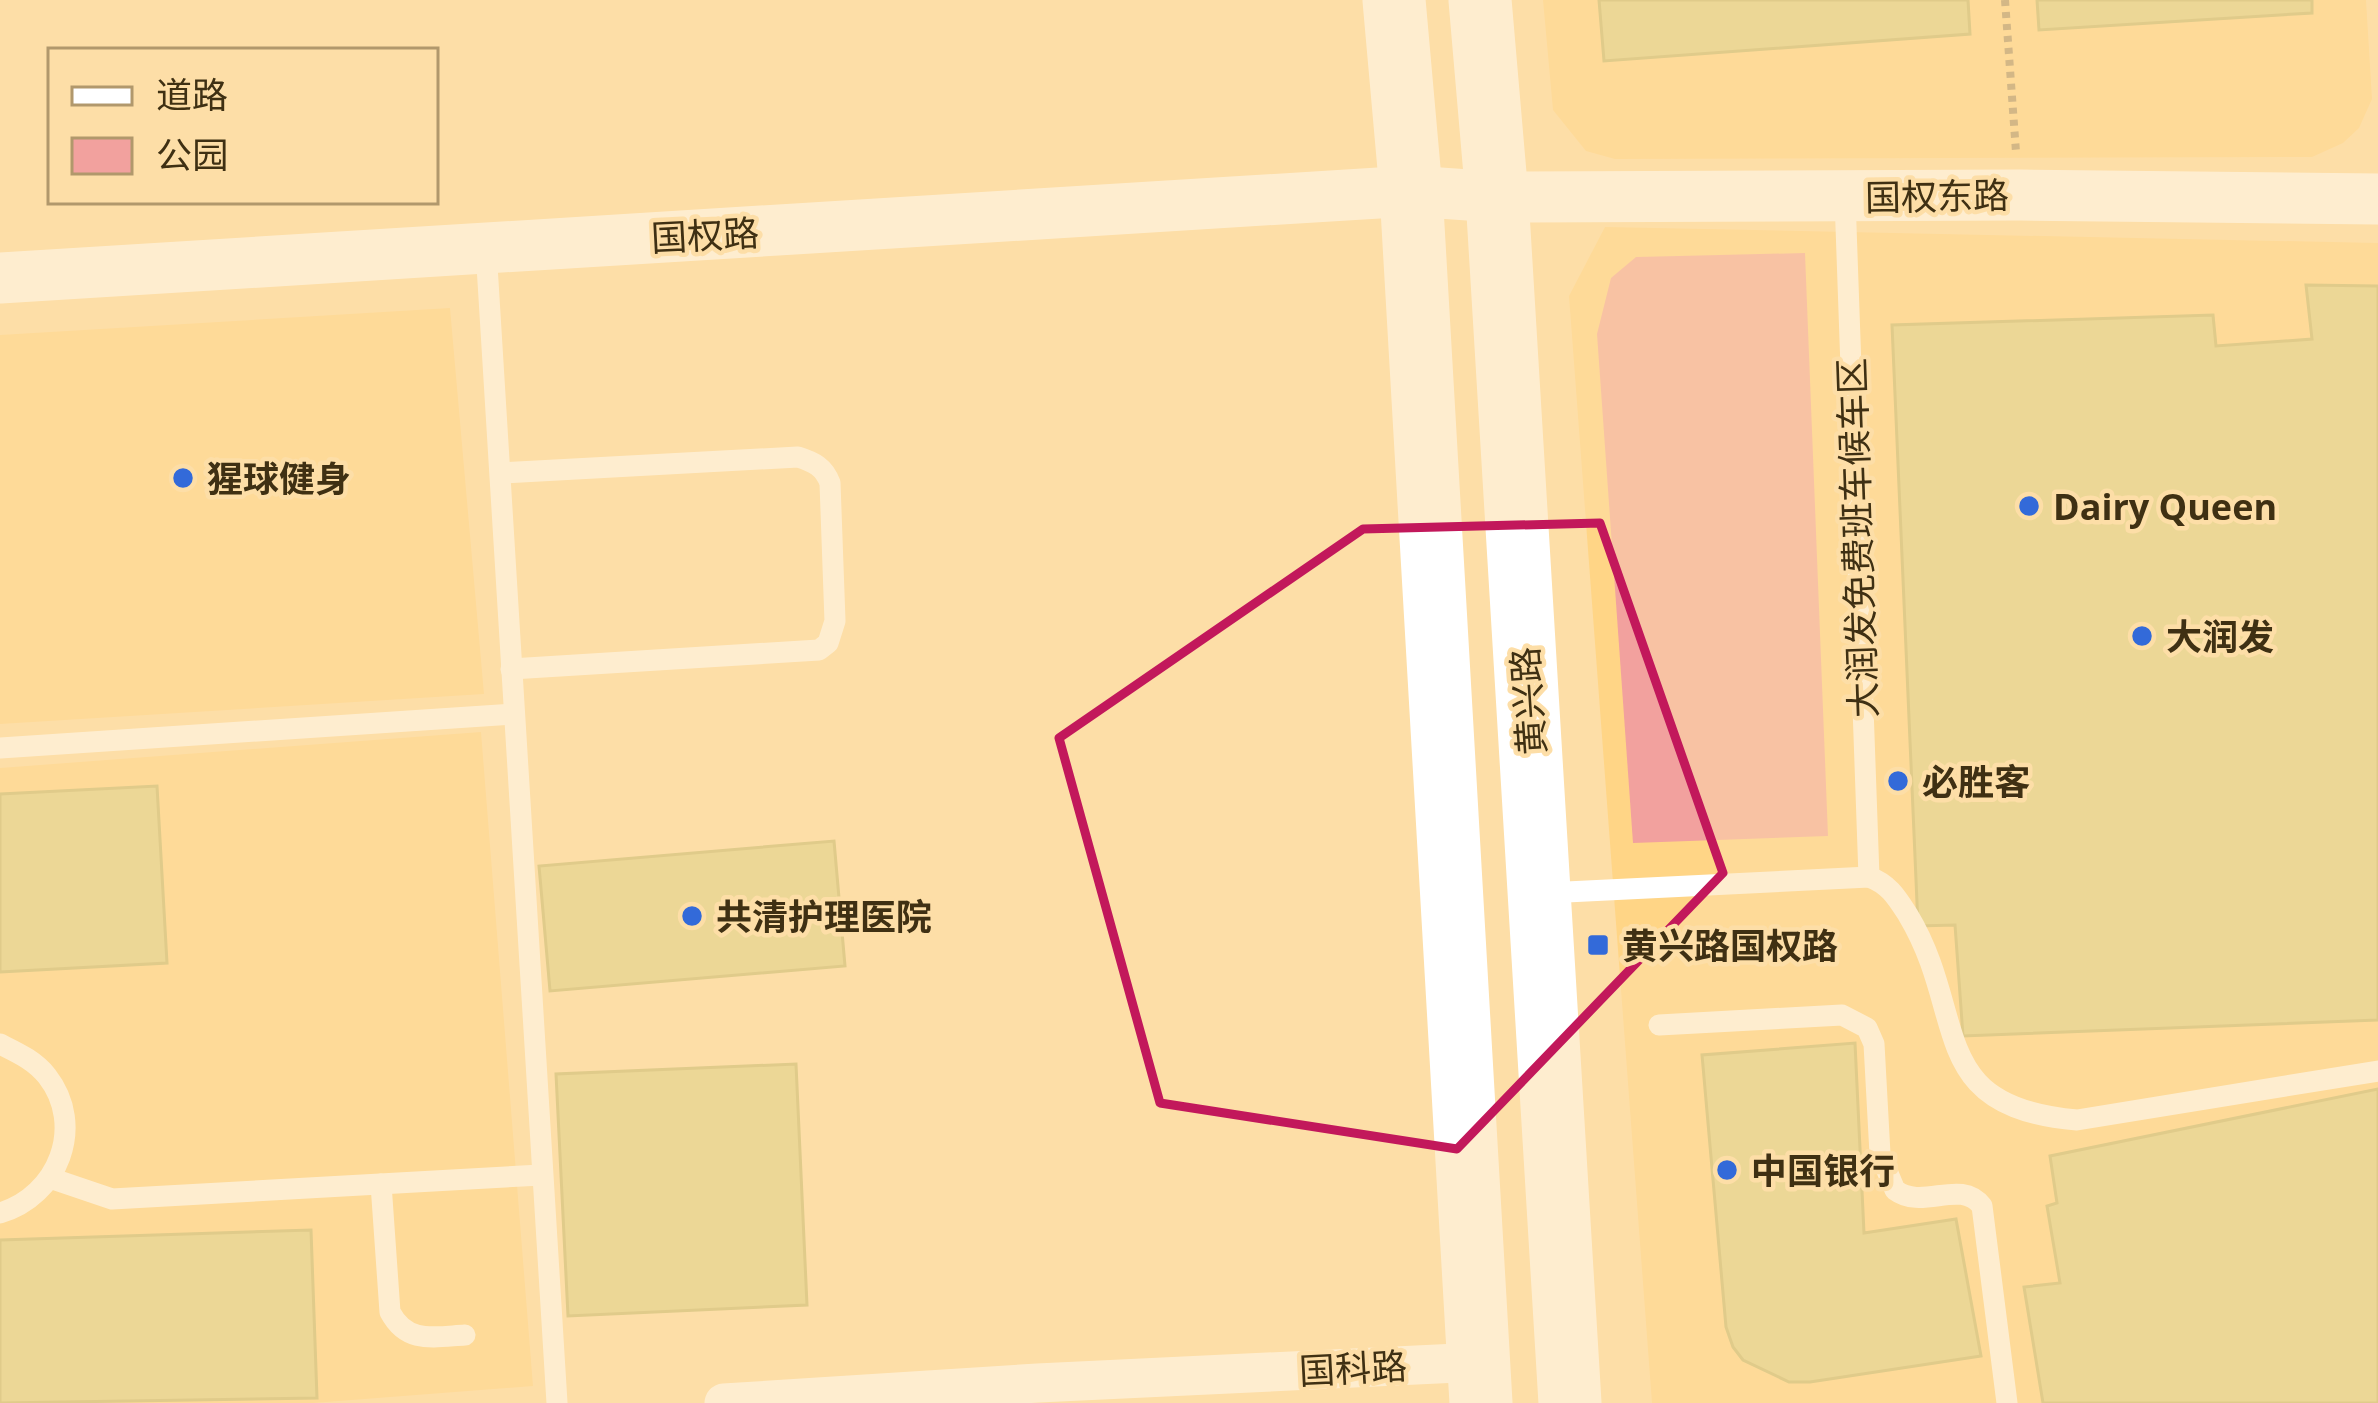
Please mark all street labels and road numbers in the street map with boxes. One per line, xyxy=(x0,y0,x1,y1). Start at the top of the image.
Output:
street label: 国权东路 xyxy=(1865,170,2009,222)
street label: 国权路 xyxy=(650,208,760,262)
street label: 大润发免费班车候车区 xyxy=(1826,357,1888,719)
street label: 黄兴路 xyxy=(1500,645,1556,757)
street label: 国科路 xyxy=(1298,1341,1408,1395)

